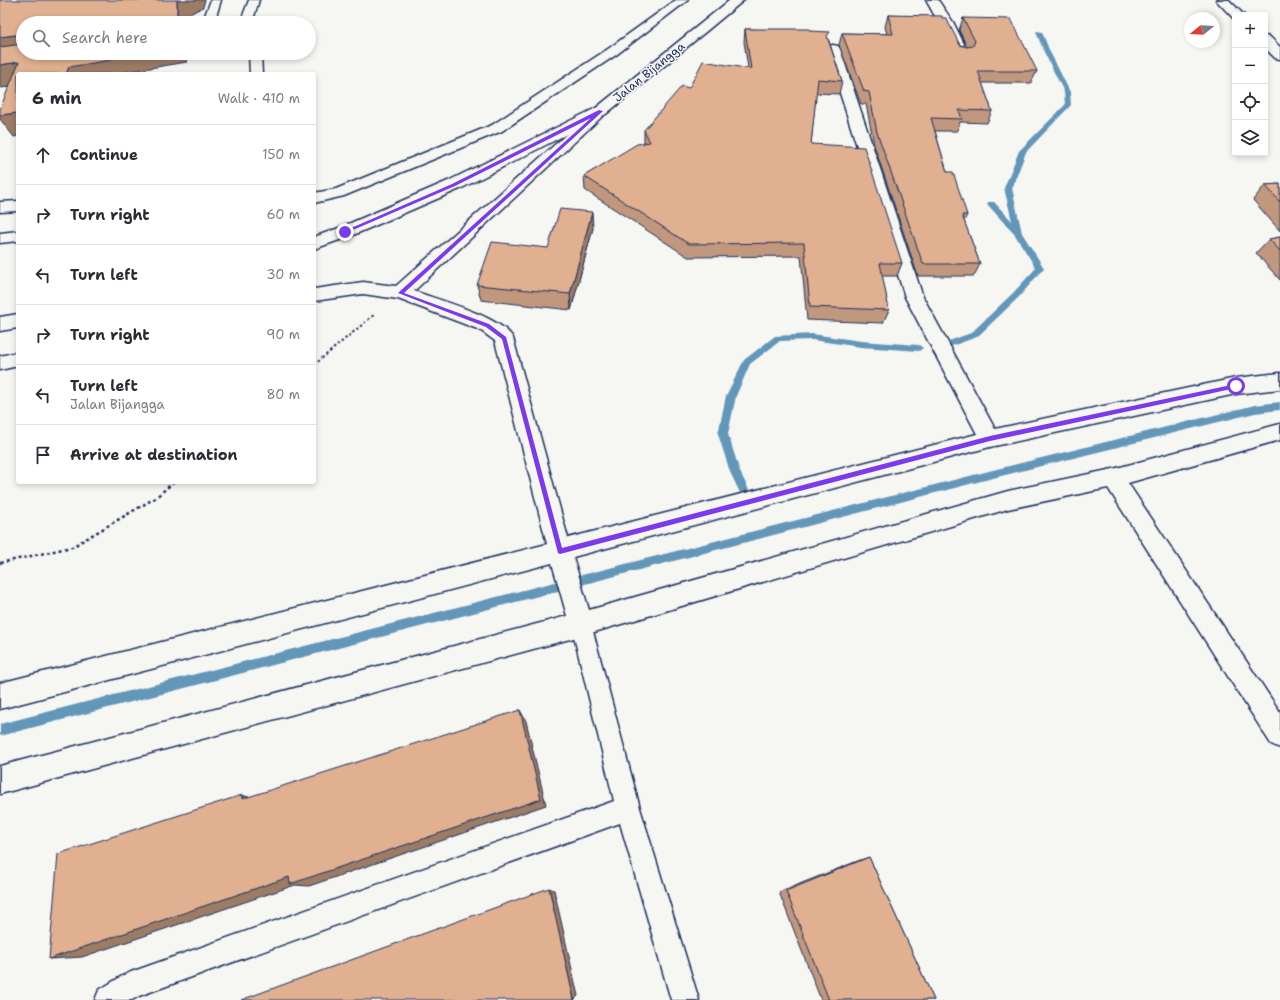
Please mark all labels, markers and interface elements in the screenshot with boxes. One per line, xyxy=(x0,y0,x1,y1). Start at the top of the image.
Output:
north arrow xyxy=(1184,12,1220,48)
map controls xyxy=(1232,12,1268,156)
button: + xyxy=(1232,12,1268,48)
search box xyxy=(16,16,316,60)
icon: search xyxy=(30,27,52,49)
text: Search here xyxy=(62,28,148,48)
street label: Jalan Bijangga xyxy=(610,38,688,106)
button: − xyxy=(1232,48,1268,84)
button: locate xyxy=(1232,84,1268,120)
text: 6 min xyxy=(32,87,82,109)
text: Walk · 410 m xyxy=(218,90,300,107)
button: layers xyxy=(1232,120,1268,156)
icon: ahead xyxy=(32,144,54,166)
text: Continue xyxy=(70,145,138,165)
text: 150 m xyxy=(262,146,300,163)
icon: right xyxy=(32,204,54,226)
text: Turn right xyxy=(70,205,150,225)
text: 60 m xyxy=(267,206,300,223)
route end xyxy=(336,223,354,241)
icon: left xyxy=(32,264,54,286)
text: Turn left xyxy=(70,265,138,285)
text: 30 m xyxy=(266,266,300,283)
icon: right xyxy=(32,324,54,346)
text: Turn right xyxy=(70,325,150,345)
text: 90 m xyxy=(266,326,300,343)
text: Turn left xyxy=(70,376,138,396)
route start xyxy=(1227,377,1245,395)
icon: left xyxy=(32,384,54,406)
text: 80 m xyxy=(266,386,300,403)
text: Jalan Bijangga xyxy=(70,396,165,413)
icon: arrive xyxy=(32,444,54,466)
text: Arrive at destination xyxy=(70,445,238,465)

